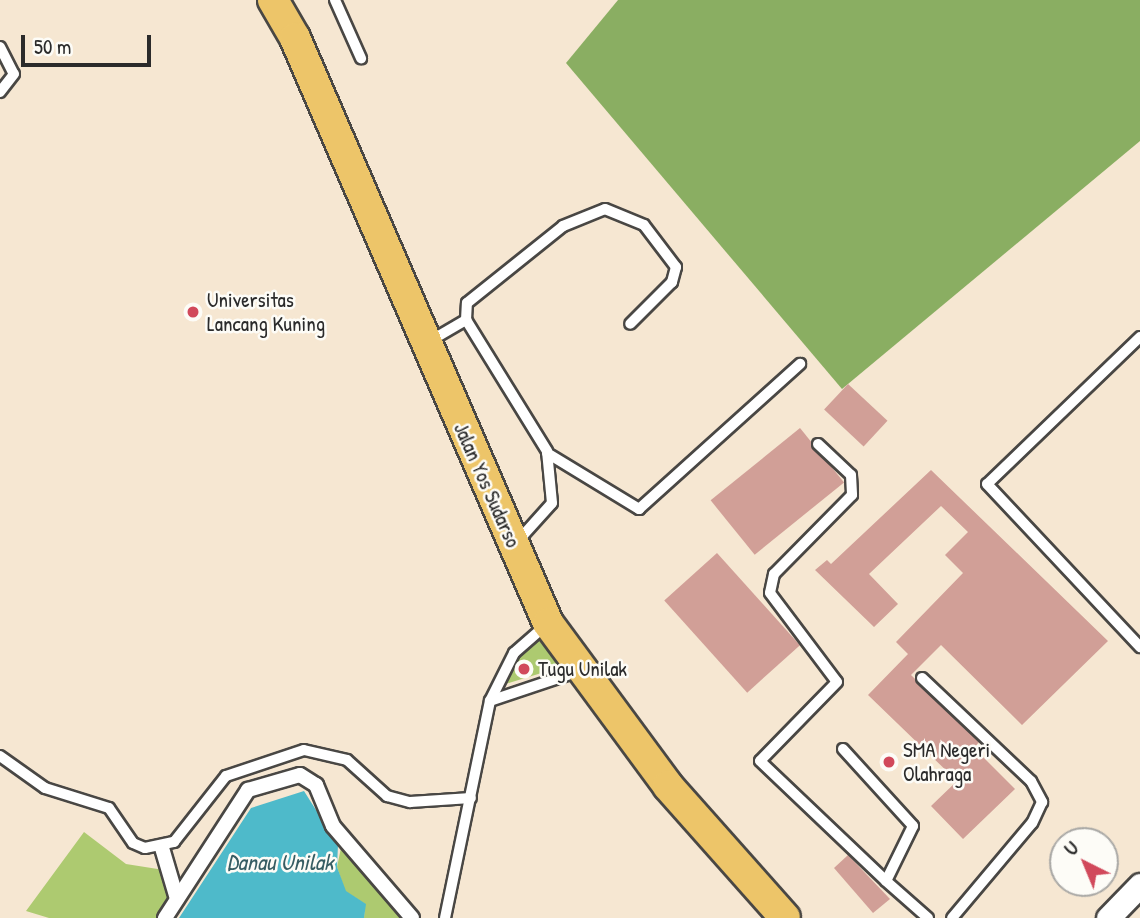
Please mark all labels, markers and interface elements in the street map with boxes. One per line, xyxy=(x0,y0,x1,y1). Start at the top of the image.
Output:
scale bar xyxy=(24,21,154,65)
text: 50 m xyxy=(34,32,71,61)
place label: Universitas Lancang Kuning xyxy=(207,287,325,337)
marker: Universitas Lancang Kuning xyxy=(185,304,201,320)
street label: Jalan Yos Sudarso xyxy=(448,419,526,551)
place label: Tugu Unilak xyxy=(538,656,627,682)
marker: Tugu Unilak xyxy=(516,661,532,677)
place label: SMA Negeri Olahraga xyxy=(903,737,990,787)
marker: SMA Negeri Olahraga xyxy=(881,754,897,770)
north arrow xyxy=(1049,827,1119,897)
text: U xyxy=(1058,835,1084,861)
water label: Danau Unilak xyxy=(227,848,333,876)

